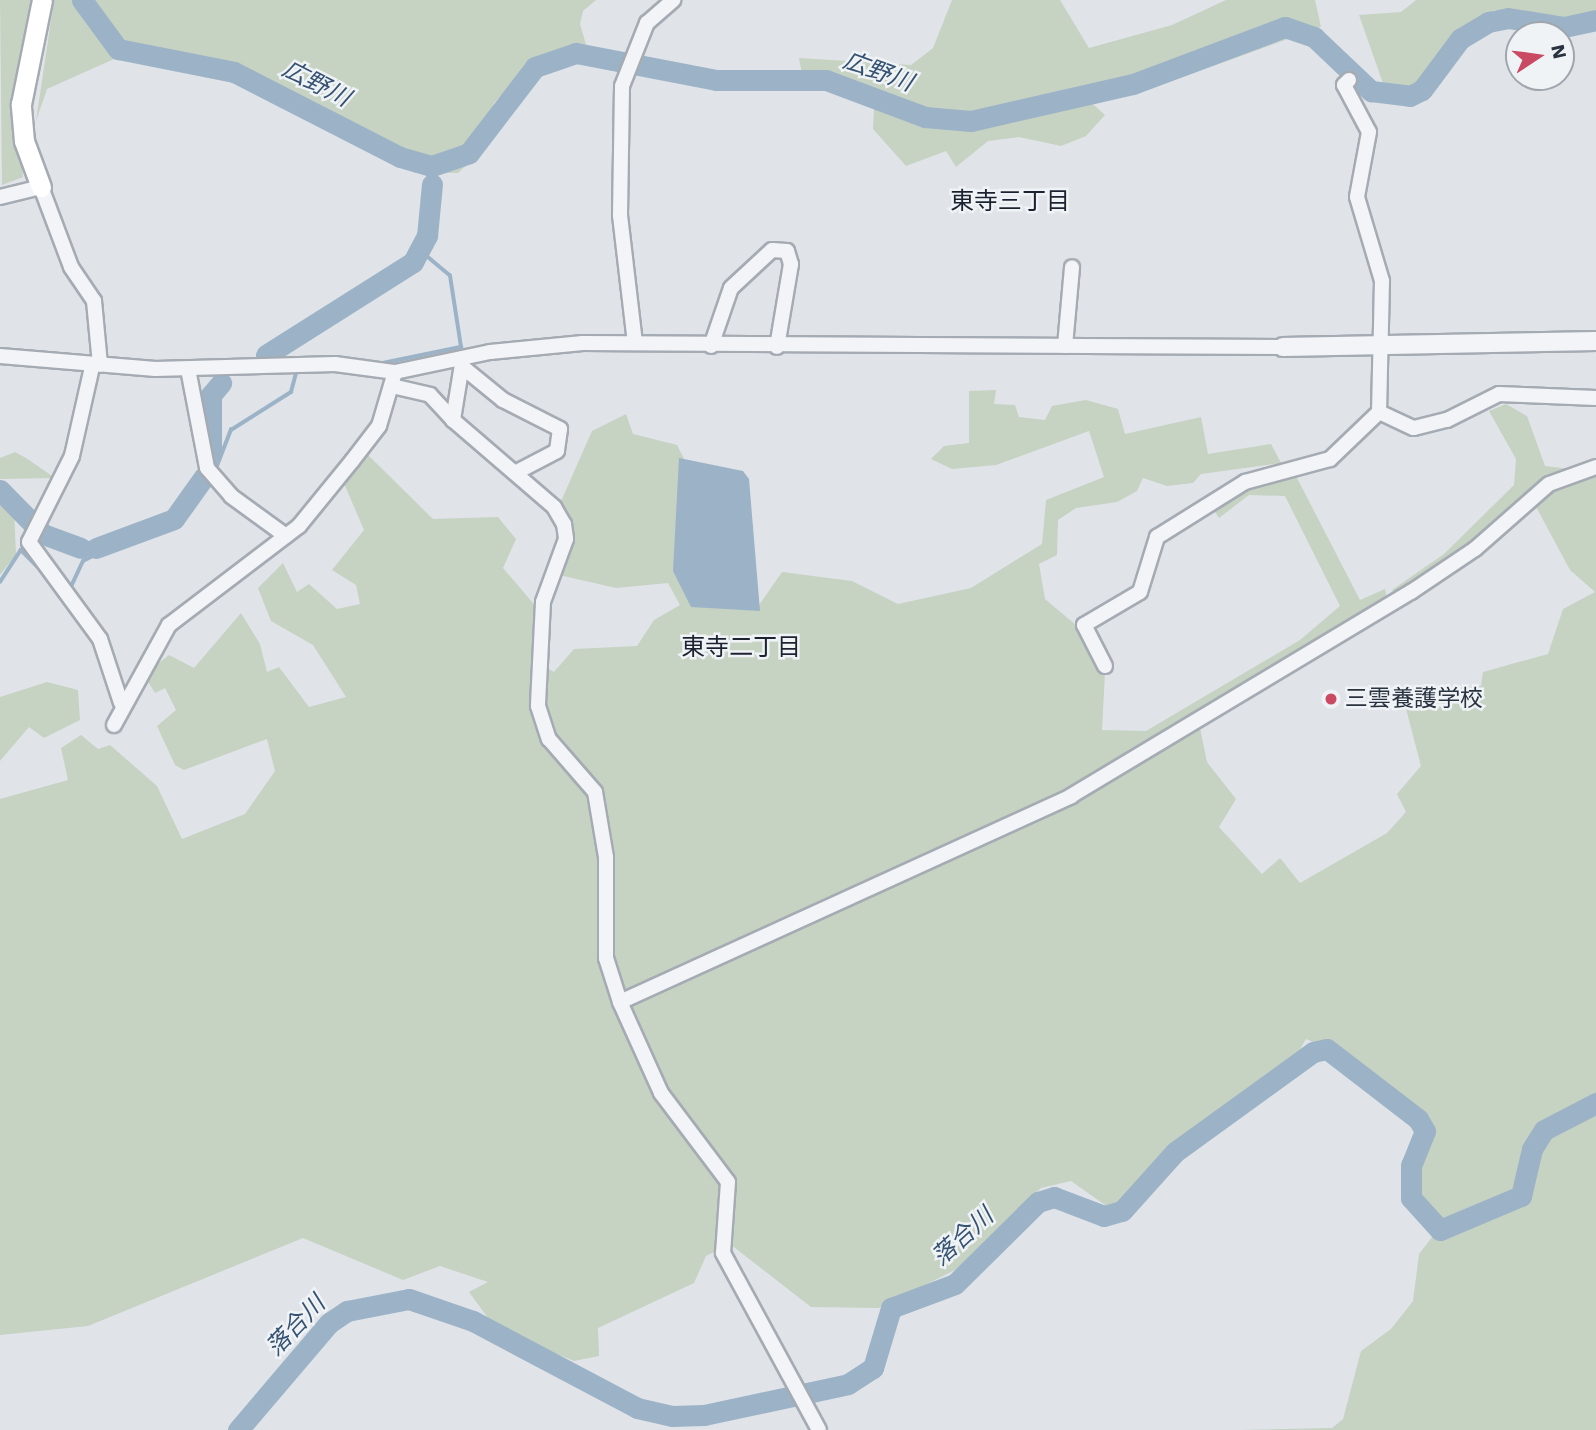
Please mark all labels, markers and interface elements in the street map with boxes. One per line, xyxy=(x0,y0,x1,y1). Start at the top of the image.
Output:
north arrow xyxy=(1505,21,1575,91)
text: N xyxy=(1546,42,1572,61)
water label: 広野川 xyxy=(839,46,917,98)
water label: 広野川 xyxy=(277,55,355,113)
district label: 東寺三丁目 xyxy=(950,188,1070,216)
district label: 東寺二丁目 xyxy=(681,634,801,662)
place label: 三雲養護学校 xyxy=(1345,685,1483,713)
marker: 三雲養護学校 xyxy=(1323,691,1339,707)
water label: 落合川 xyxy=(927,1202,999,1272)
water label: 落合川 xyxy=(261,1290,331,1362)

